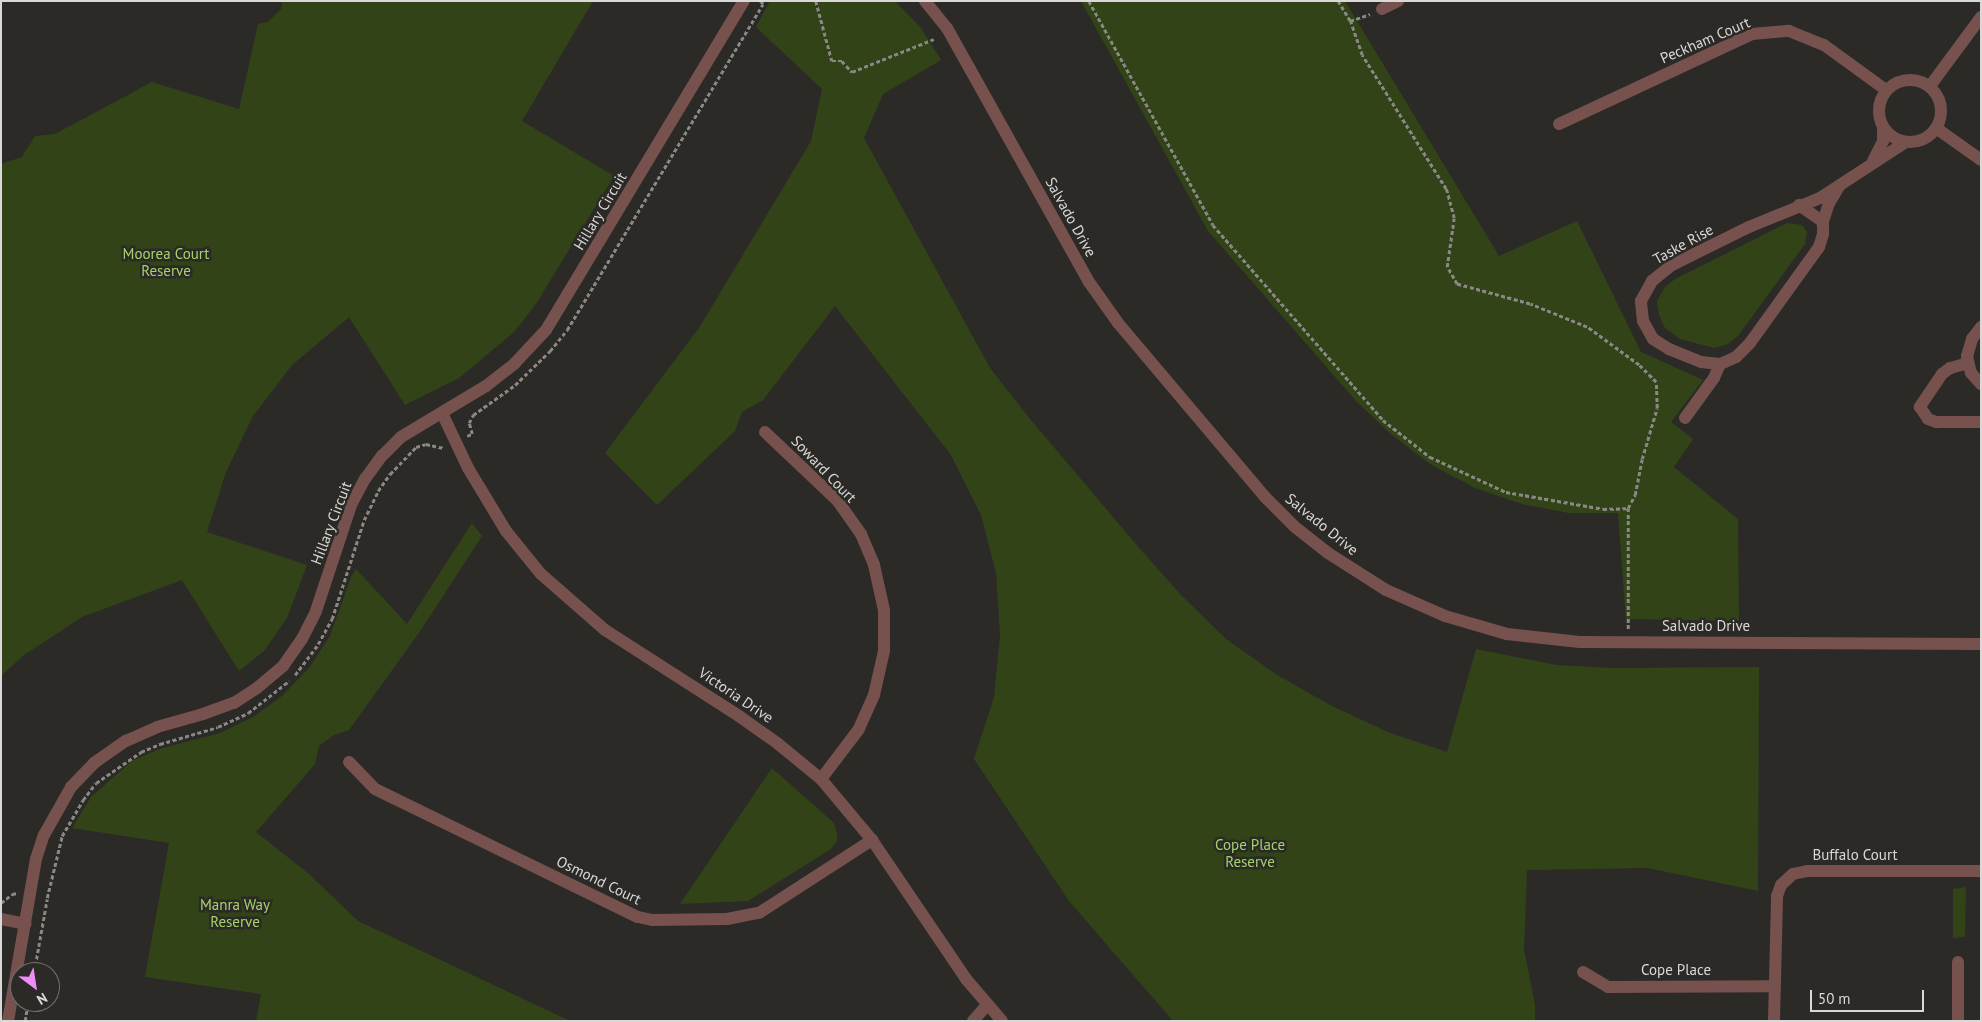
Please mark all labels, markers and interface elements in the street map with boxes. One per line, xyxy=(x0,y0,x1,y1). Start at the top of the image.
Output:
street label: Peckham Court xyxy=(1657,13,1753,67)
street label: Hillary Circuit xyxy=(570,169,630,253)
street label: Salvado Drive xyxy=(1042,174,1100,260)
street label: Taske Rise xyxy=(1650,220,1716,268)
park label: Moorea Court Reserve xyxy=(123,244,209,279)
street label: Soward Court xyxy=(788,432,860,506)
street label: Hillary Circuit xyxy=(307,479,355,567)
street label: Salvado Drive xyxy=(1282,489,1362,559)
street label: Salvado Drive xyxy=(1662,617,1750,635)
street label: Victoria Drive xyxy=(695,663,777,727)
park label: Cope Place Reserve xyxy=(1215,835,1285,870)
street label: Buffalo Court xyxy=(1812,846,1898,864)
street label: Osmond Court xyxy=(554,852,644,908)
park label: Manra Way Reserve xyxy=(200,895,270,930)
street label: Cope Place xyxy=(1641,961,1711,979)
north arrow xyxy=(10,962,60,1012)
scale bar xyxy=(1812,980,1926,1012)
text: N xyxy=(34,989,51,1009)
text: 50 m xyxy=(1818,989,1851,1008)

